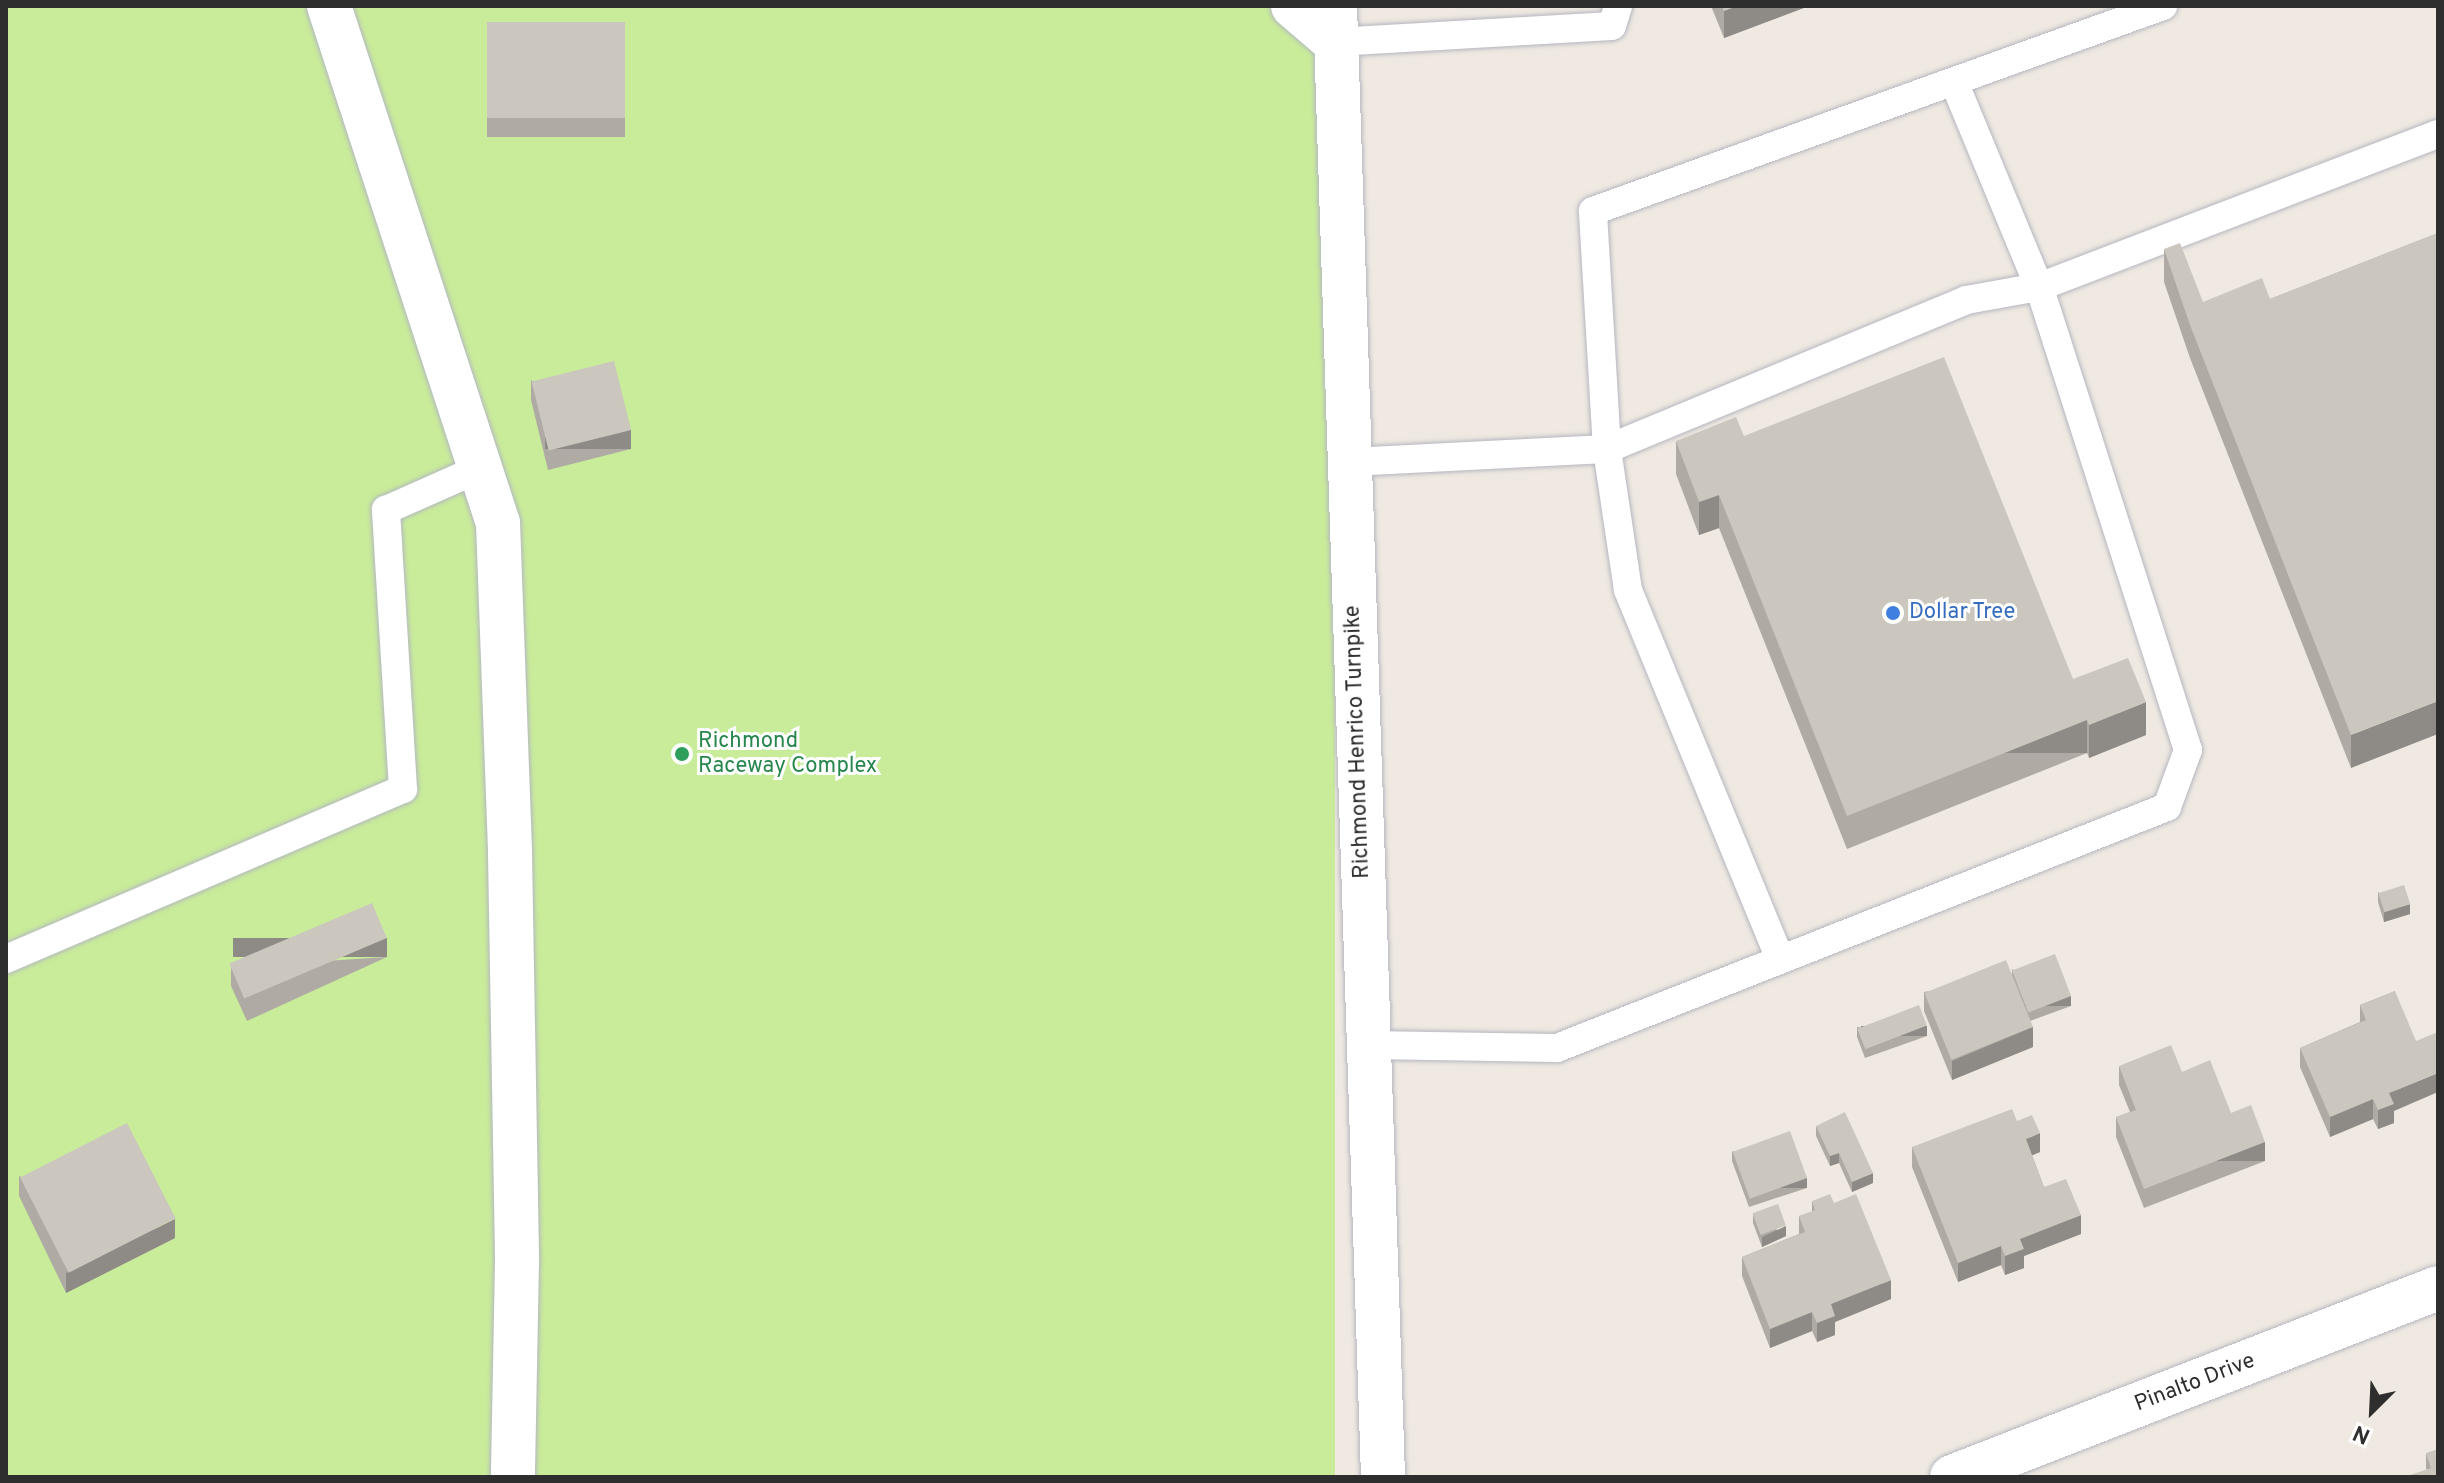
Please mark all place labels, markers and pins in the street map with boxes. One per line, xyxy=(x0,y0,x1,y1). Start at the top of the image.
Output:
place label: Dollar Tree xyxy=(1909,600,2016,626)
marker: Dollar Tree xyxy=(1884,604,1902,622)
place label: Richmond Raceway Complex xyxy=(698,728,877,780)
marker: Richmond Raceway Complex xyxy=(673,745,691,763)

